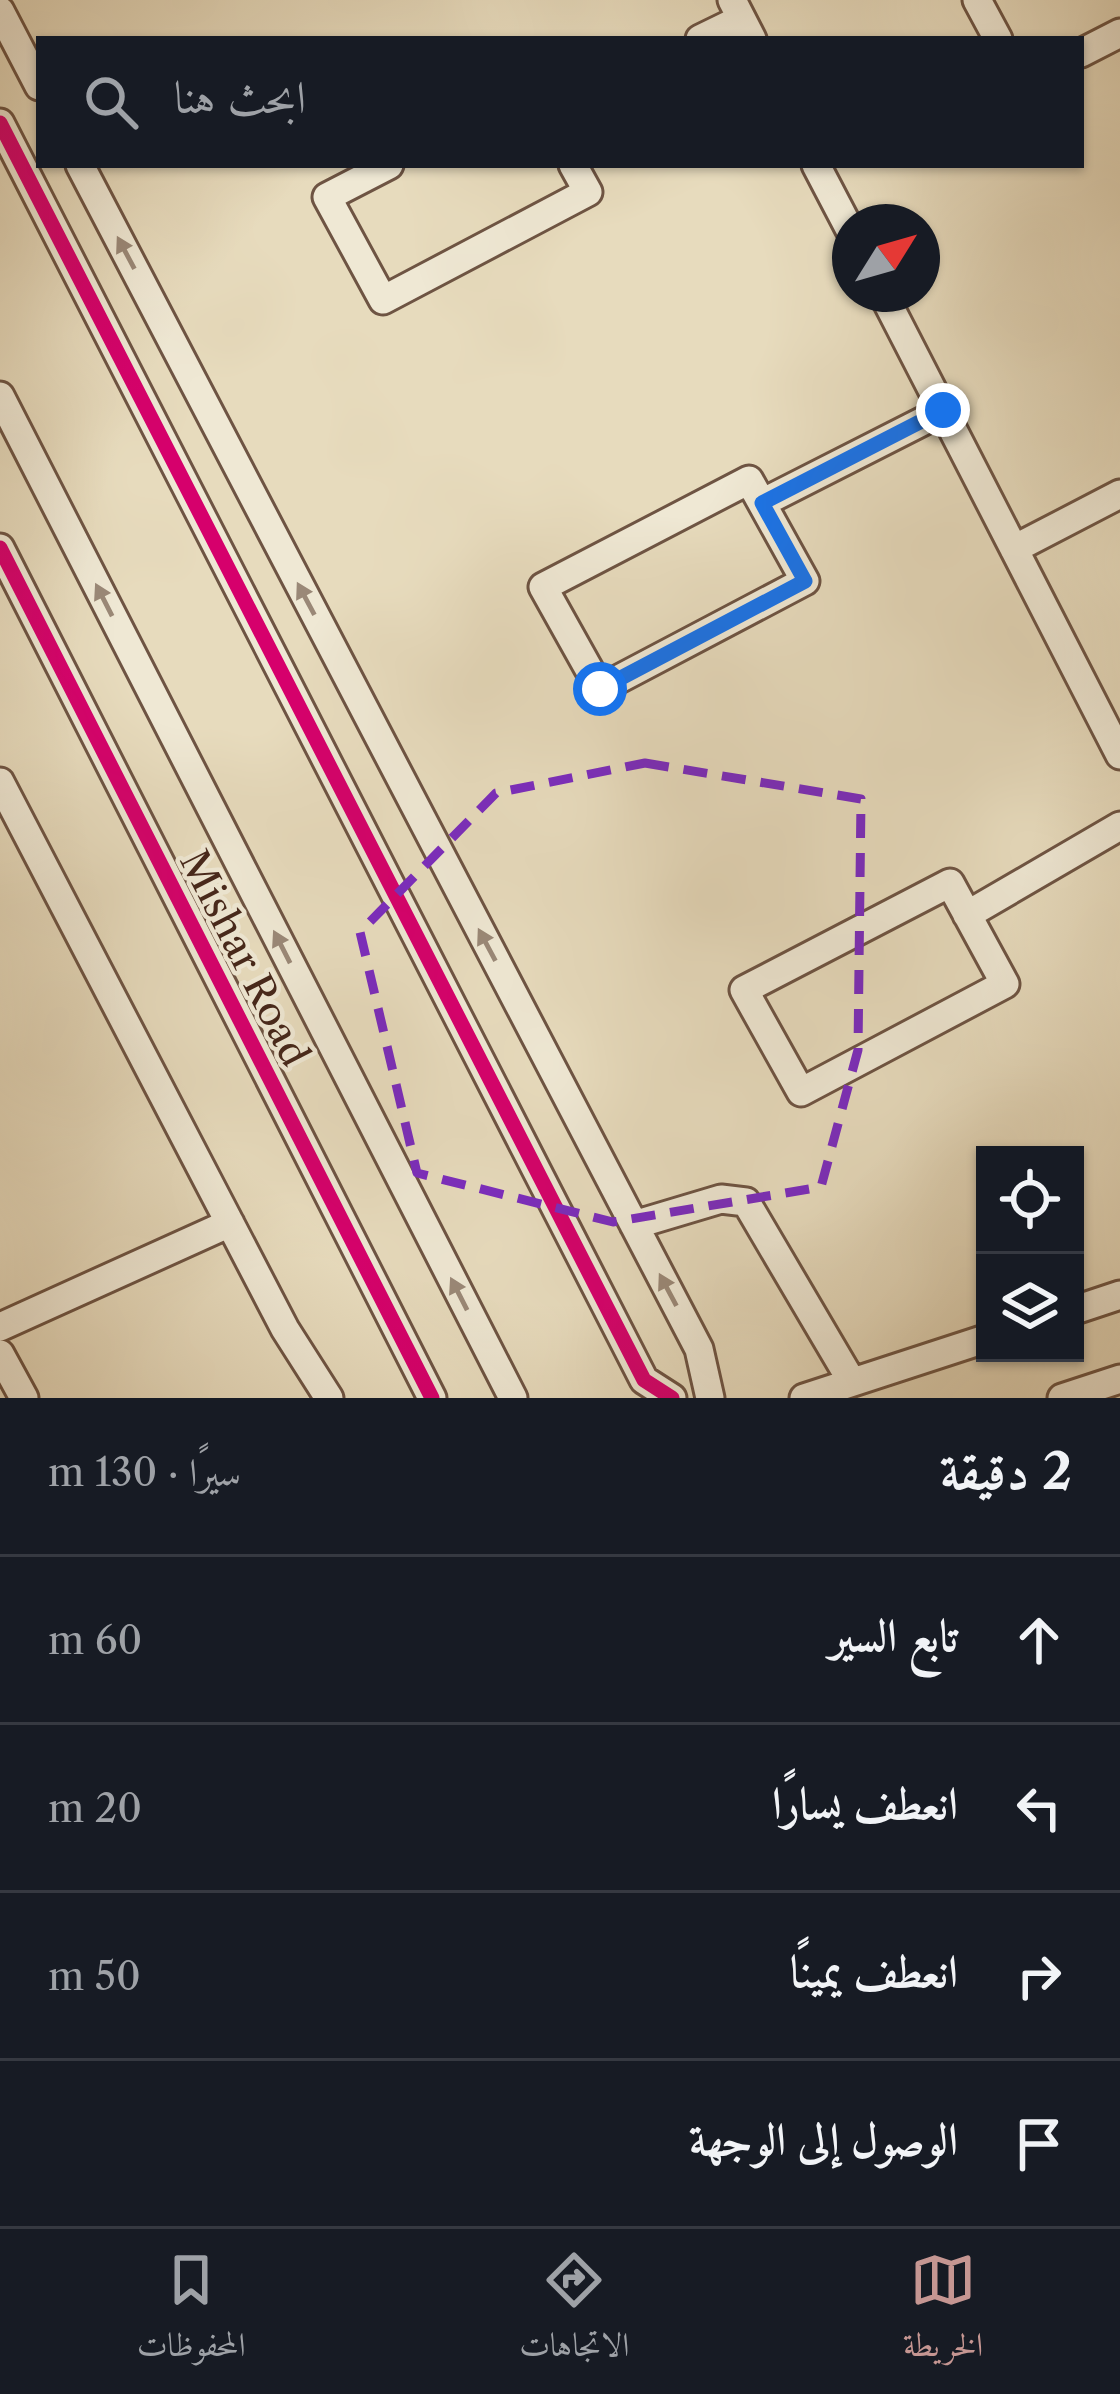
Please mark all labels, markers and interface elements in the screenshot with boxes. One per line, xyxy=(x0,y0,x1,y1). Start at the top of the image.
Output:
search box xyxy=(36,36,1084,168)
icon: search xyxy=(78,69,144,135)
text: ابحث هنا xyxy=(174,69,306,125)
north arrow xyxy=(832,204,940,312)
one-way arrow xyxy=(116,236,137,270)
route end xyxy=(916,383,970,437)
one-way arrow xyxy=(297,581,317,616)
one-way arrow xyxy=(94,582,114,617)
route start xyxy=(573,662,627,716)
street label: Mishar Road xyxy=(170,842,320,1074)
one-way arrow xyxy=(477,927,497,962)
one-way arrow xyxy=(272,929,292,964)
map controls xyxy=(976,1146,1084,1362)
button: locate xyxy=(976,1146,1084,1254)
button: layers xyxy=(976,1254,1084,1362)
one-way arrow xyxy=(658,1272,679,1307)
one-way arrow xyxy=(450,1277,470,1311)
text: 2 دقيقة xyxy=(940,1440,1072,1502)
text: سيرًا · 130 m xyxy=(48,1448,241,1496)
text: تابع السير xyxy=(829,1607,958,1663)
icon: ahead xyxy=(1006,1607,1072,1673)
text: 60 m xyxy=(48,1616,142,1664)
text: انعطف يسارًا xyxy=(772,1775,958,1831)
icon: left xyxy=(1006,1775,1072,1841)
text: 20 m xyxy=(48,1784,142,1832)
text: انعطف يمينًا xyxy=(790,1943,958,1999)
icon: right xyxy=(1006,1943,1072,2009)
text: 50 m xyxy=(48,1952,141,2000)
text: الوصول إلى الوجهة xyxy=(689,2111,958,2167)
icon: arrive xyxy=(1006,2111,1072,2177)
tab: المحفوظات xyxy=(137,2247,246,2377)
tab: الاتجاهات xyxy=(519,2247,629,2377)
tab: الخريطة xyxy=(903,2247,983,2377)

